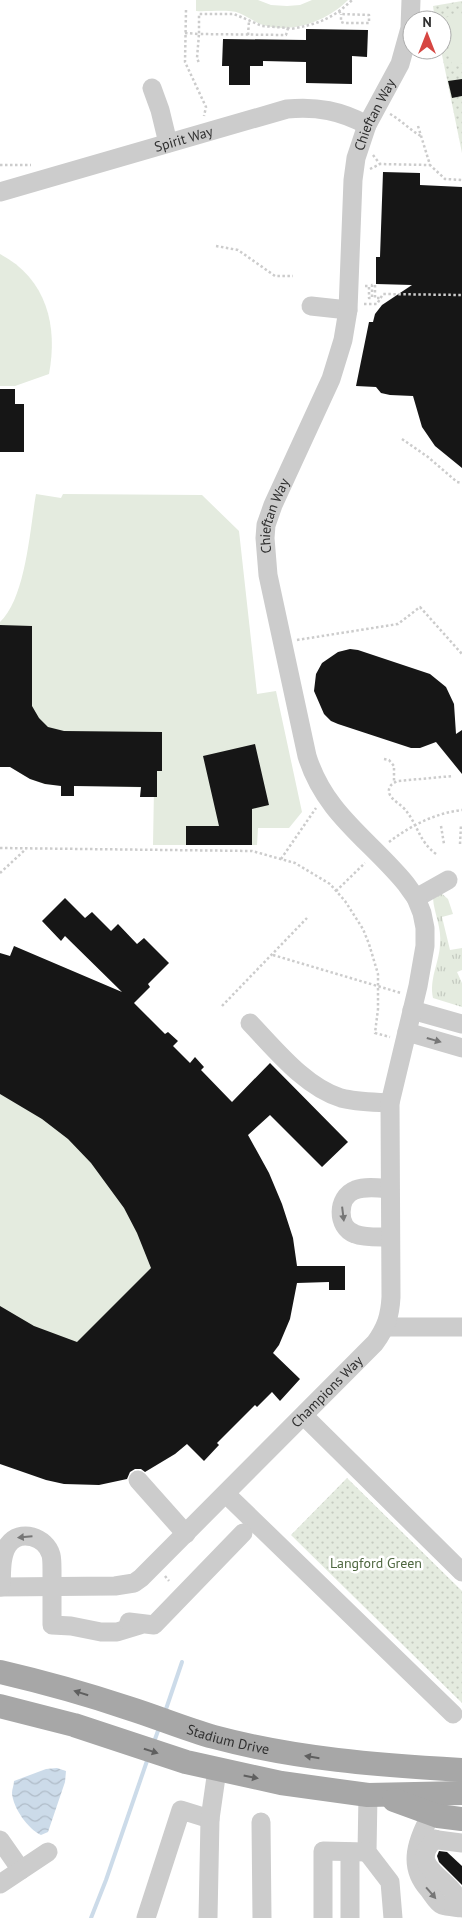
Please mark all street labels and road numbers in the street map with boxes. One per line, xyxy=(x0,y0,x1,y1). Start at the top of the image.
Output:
street label: Chieftan Way xyxy=(350,75,400,153)
street label: Spirit Way xyxy=(152,122,215,156)
street label: Chieftan Way xyxy=(256,475,293,554)
street label: Champions Way xyxy=(287,1351,367,1431)
street label: Stadium Drive xyxy=(184,1720,271,1758)

